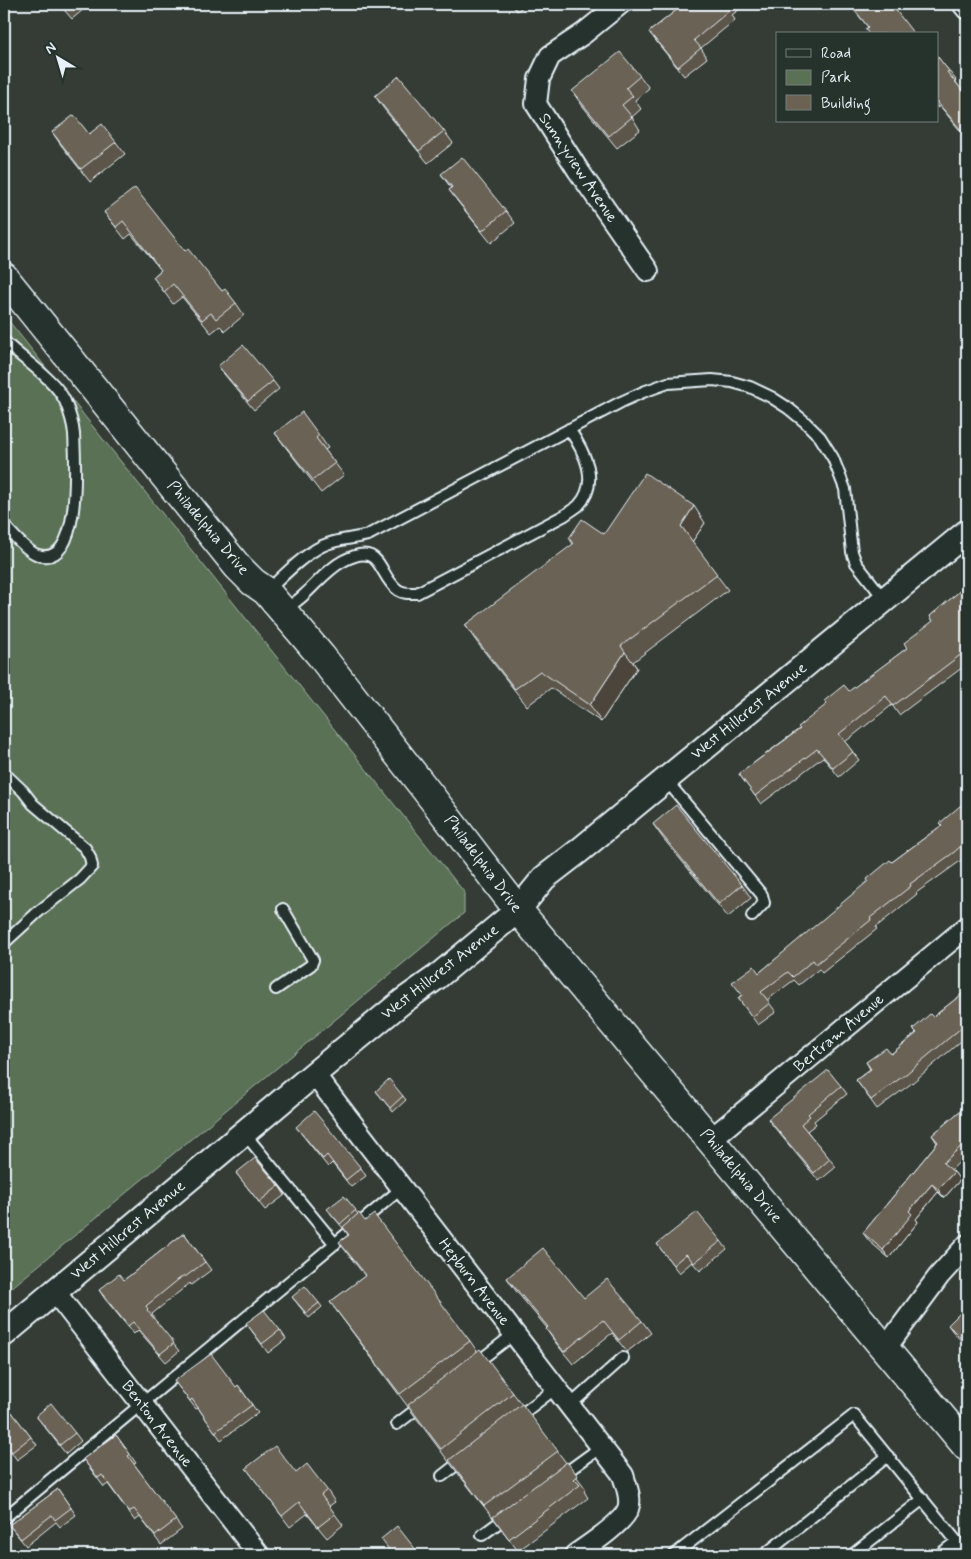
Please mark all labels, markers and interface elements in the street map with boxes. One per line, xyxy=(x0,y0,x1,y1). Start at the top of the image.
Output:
north arrow xyxy=(32,32,82,82)
legend xyxy=(776,32,938,122)
text: N xyxy=(41,39,60,59)
text: Road xyxy=(821,44,851,64)
text: Park xyxy=(821,68,851,88)
text: Building xyxy=(821,94,871,115)
street label: Sunnyview Avenue xyxy=(533,109,623,227)
street label: Philadelphia Drive xyxy=(162,476,254,580)
street label: West Hillcrest Avenue xyxy=(687,658,812,764)
street label: Philadelphia Drive xyxy=(439,811,527,917)
street label: West Hillcrest Avenue xyxy=(377,919,503,1025)
street label: Bertram Avenue xyxy=(789,989,889,1077)
street label: Philadelphia Drive xyxy=(695,1124,787,1228)
street label: West Hillcrest Avenue xyxy=(66,1176,190,1284)
street label: Hepburn Avenue xyxy=(433,1234,515,1330)
street label: Benton Avenue xyxy=(117,1376,198,1472)

